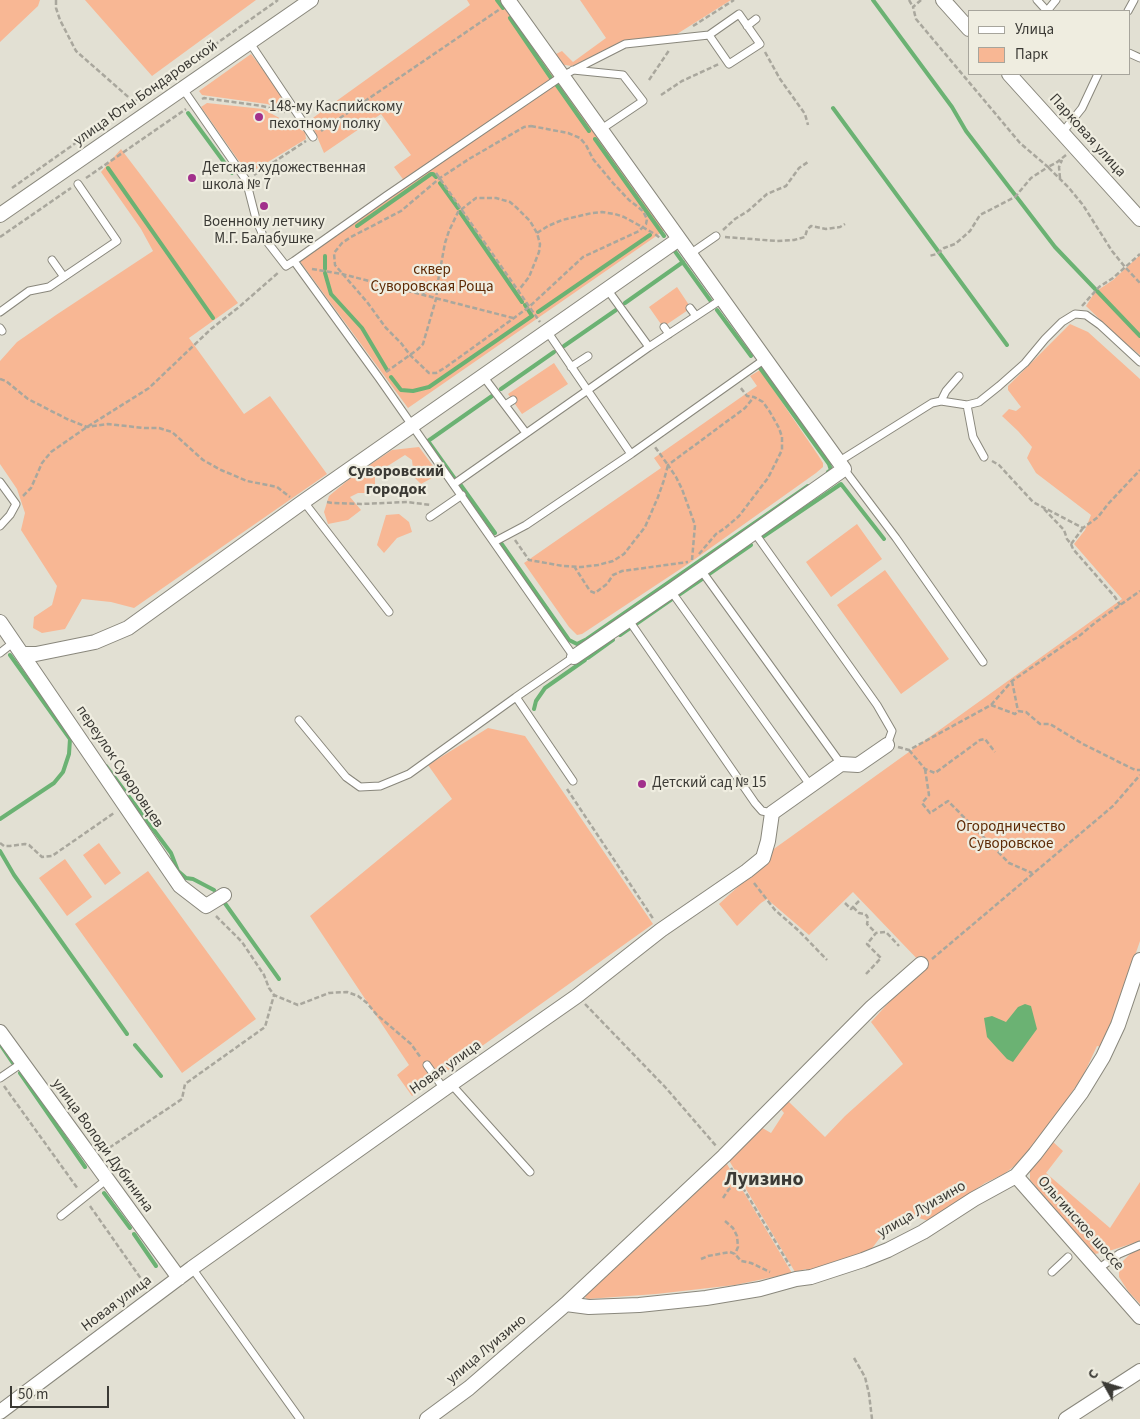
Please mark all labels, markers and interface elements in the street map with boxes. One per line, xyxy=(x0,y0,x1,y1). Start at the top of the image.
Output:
legend xyxy=(968,10,1130,75)
text: Улица xyxy=(1015,19,1054,40)
street label: улица Юты Бондаровской xyxy=(71,37,221,151)
text: Парк xyxy=(1015,44,1048,65)
street label: Парковая улица xyxy=(1045,91,1129,181)
place label: 148-му Каспийскому пехотному полку xyxy=(269,99,402,134)
marker: 148-му Каспийскому пехотному полку xyxy=(253,111,265,123)
place label: Детская художественная школа № 7 xyxy=(202,160,366,195)
marker: Детская художественная школа № 7 xyxy=(186,172,198,184)
marker: Военному летчику М.Г. Балабушке xyxy=(258,200,270,212)
place label: Военному летчику М.Г. Балабушке xyxy=(203,214,325,249)
park label: сквер Суворовская Роща xyxy=(371,262,493,297)
district label: Суворовский городок xyxy=(348,462,444,500)
street label: переулок Суворовцев xyxy=(71,702,167,832)
place label: Детский сад № 15 xyxy=(652,775,766,793)
marker: Детский сад № 15 xyxy=(636,778,648,790)
park label: Огородничество Суворовское xyxy=(956,819,1066,854)
street label: Новая улица xyxy=(407,1037,485,1099)
street label: улица Володи Дубинина xyxy=(47,1076,157,1216)
district label: Луизино xyxy=(724,1169,804,1193)
street label: Ольгинское шоссе xyxy=(1033,1173,1127,1275)
street label: улица Луизино xyxy=(875,1177,969,1243)
street label: Новая улица xyxy=(78,1272,156,1336)
street label: улица Луизино xyxy=(443,1311,531,1389)
north arrow xyxy=(1080,1359,1130,1409)
text: С xyxy=(1083,1365,1104,1384)
scale bar xyxy=(12,1376,111,1408)
text: 50 m xyxy=(18,1384,48,1405)

